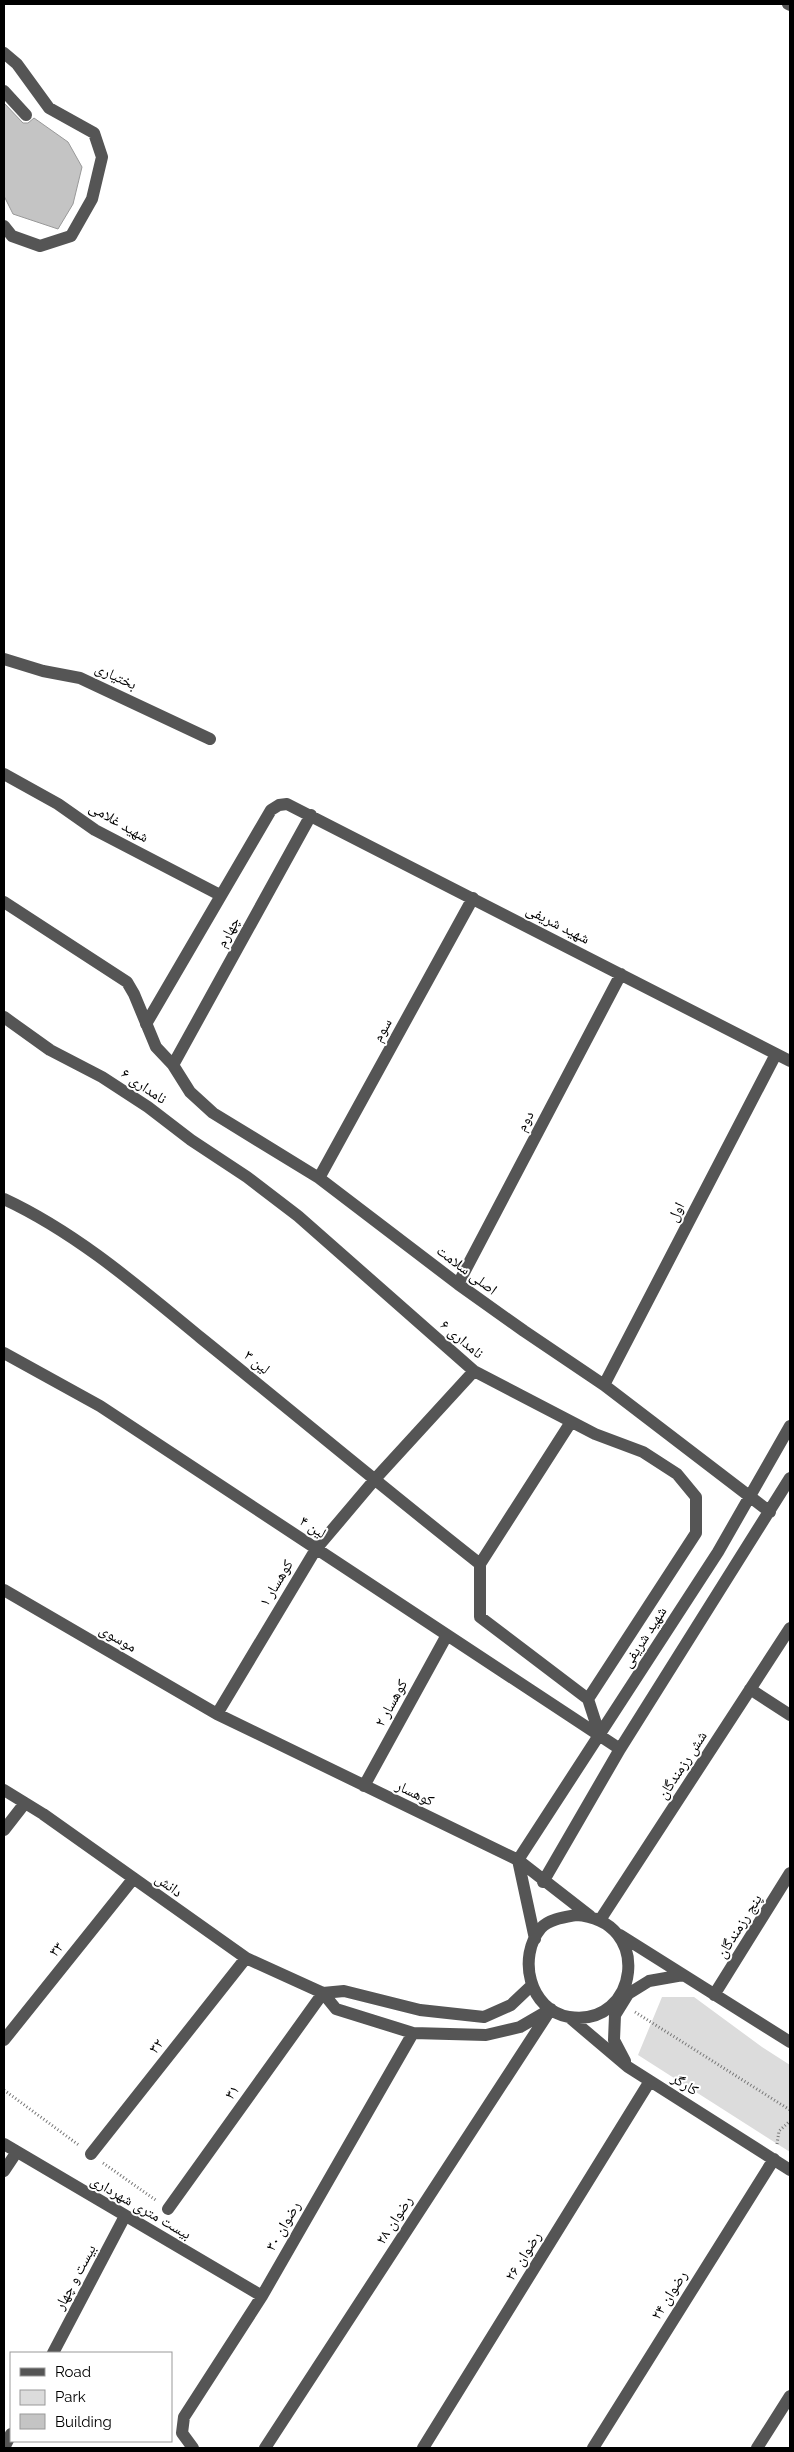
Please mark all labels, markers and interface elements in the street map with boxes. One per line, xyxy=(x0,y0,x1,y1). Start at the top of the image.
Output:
street label: بختیاری xyxy=(92,659,140,694)
street label: شهید غلامی xyxy=(86,798,152,847)
street label: شهید شریفی xyxy=(523,900,593,949)
street label: چهارم xyxy=(212,913,245,951)
street label: سوم xyxy=(368,1015,397,1045)
street label: نامداری ۶ xyxy=(117,1064,170,1109)
street label: دوم xyxy=(512,1108,539,1135)
street label: اول xyxy=(664,1199,689,1225)
street label: اصلی سلامت xyxy=(433,1241,501,1299)
street label: نامداری ۶ xyxy=(436,1316,487,1363)
street label: لین ۳ xyxy=(240,1346,274,1379)
street label: لین ۴ xyxy=(296,1512,330,1543)
street label: کوهسار ۱ xyxy=(255,1557,297,1609)
street label: شهید شریفی xyxy=(618,1603,671,1671)
street label: موسوی xyxy=(96,1620,140,1657)
street label: کوهسار ۲ xyxy=(371,1676,411,1730)
street label: شش رزمندگان xyxy=(653,1727,712,1803)
street label: کوهسار xyxy=(392,1776,437,1810)
street label: دانش xyxy=(151,1869,186,1902)
street label: پنج رزمندگان xyxy=(712,1891,767,1962)
street label: ۳۳ xyxy=(45,1938,67,1960)
street label: ۳۲ xyxy=(145,2035,167,2057)
street label: کارگر xyxy=(667,2068,702,2099)
street label: ۳۱ xyxy=(221,2081,243,2103)
street label: بیست متری شهرداری xyxy=(87,2171,195,2244)
street label: رضوان ۲۸ xyxy=(372,2192,417,2248)
street label: رضوان ۳۰ xyxy=(262,2198,305,2255)
street label: رضوان ۲۶ xyxy=(501,2228,546,2284)
street label: بیست و چهار xyxy=(50,2241,100,2314)
street label: رضوان ۲۴ xyxy=(647,2267,692,2323)
legend xyxy=(10,2352,172,2442)
text: Road xyxy=(55,2363,91,2381)
text: Park xyxy=(55,2388,86,2406)
text: Building xyxy=(55,2413,112,2431)

